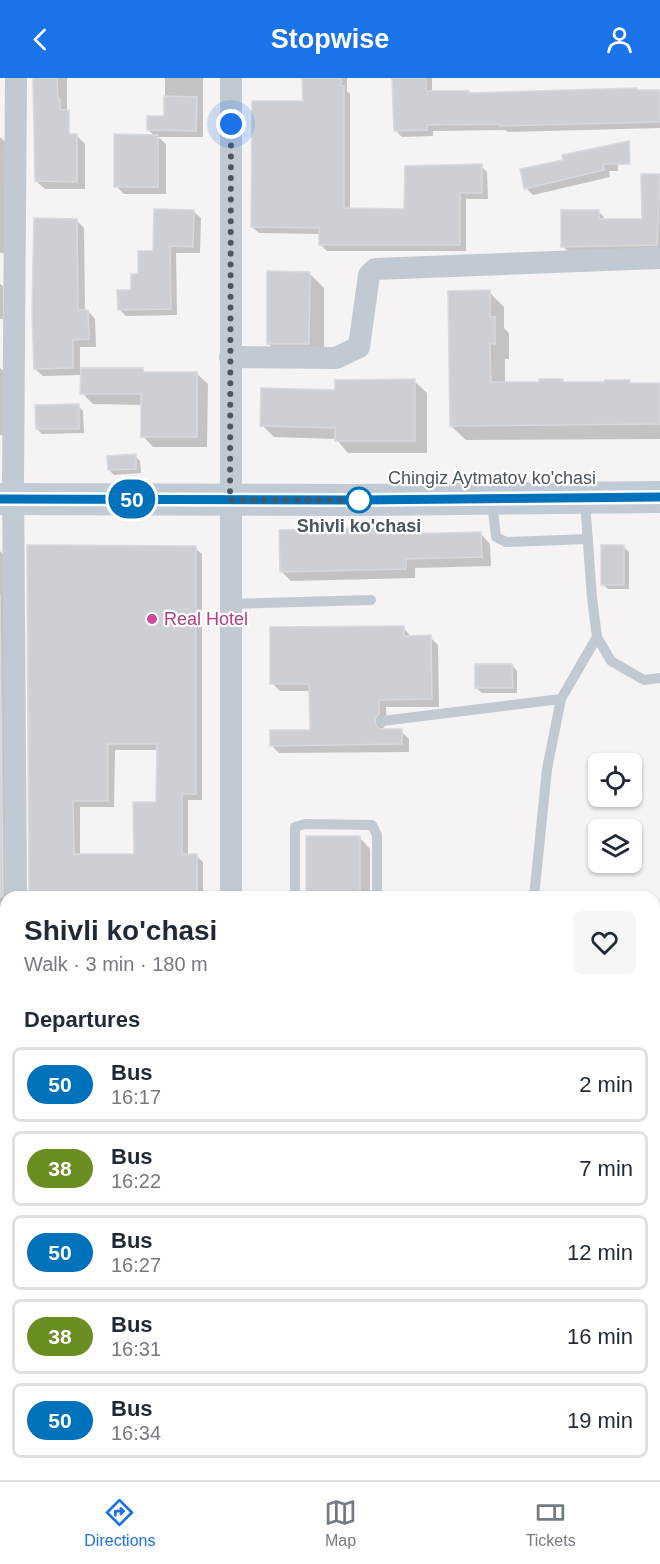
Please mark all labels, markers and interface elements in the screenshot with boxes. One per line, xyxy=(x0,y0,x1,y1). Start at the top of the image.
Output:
icon: back xyxy=(24,23,57,56)
icon: person xyxy=(603,23,636,56)
text: Stopwise xyxy=(271,24,389,54)
your location xyxy=(216,109,246,139)
street label: Chingiz Aytmatov ko'chasi xyxy=(388,468,596,488)
line badge: 50 xyxy=(105,480,159,518)
marker: Shivli ko'chasi xyxy=(346,487,372,513)
text: 50 xyxy=(120,488,144,511)
place label: Shivli ko'chasi xyxy=(297,516,421,536)
place label: Real Hotel xyxy=(164,609,248,629)
marker: Real Hotel xyxy=(145,612,159,626)
map controls xyxy=(588,753,642,873)
button: locate xyxy=(588,753,642,807)
button: layers xyxy=(588,819,642,873)
button: heart xyxy=(573,911,636,974)
text: Shivli ko'chasi xyxy=(24,915,217,946)
text: Walk · 3 min · 180 m xyxy=(24,953,208,975)
text: Departures xyxy=(24,1007,140,1032)
text: Bus xyxy=(111,1060,153,1085)
text: 2 min xyxy=(579,1072,633,1097)
text: 50 xyxy=(48,1073,72,1096)
text: 16:17 xyxy=(111,1086,161,1108)
text: Bus xyxy=(111,1144,153,1169)
text: 7 min xyxy=(579,1156,633,1181)
text: 38 xyxy=(48,1157,72,1180)
text: 16:22 xyxy=(111,1170,161,1192)
text: Bus xyxy=(111,1228,153,1253)
text: 12 min xyxy=(567,1240,633,1265)
text: 50 xyxy=(48,1241,72,1264)
text: 16:27 xyxy=(111,1254,161,1276)
text: Bus xyxy=(111,1312,153,1337)
text: 16 min xyxy=(567,1324,633,1349)
text: 38 xyxy=(48,1325,72,1348)
text: 16:31 xyxy=(111,1338,161,1360)
text: Bus xyxy=(111,1396,153,1421)
text: 19 min xyxy=(567,1408,633,1433)
text: 50 xyxy=(48,1409,72,1432)
text: 16:34 xyxy=(111,1422,161,1444)
tab: Directions xyxy=(84,1496,155,1550)
tab: Map xyxy=(324,1496,357,1550)
tab: Tickets xyxy=(526,1496,576,1550)

